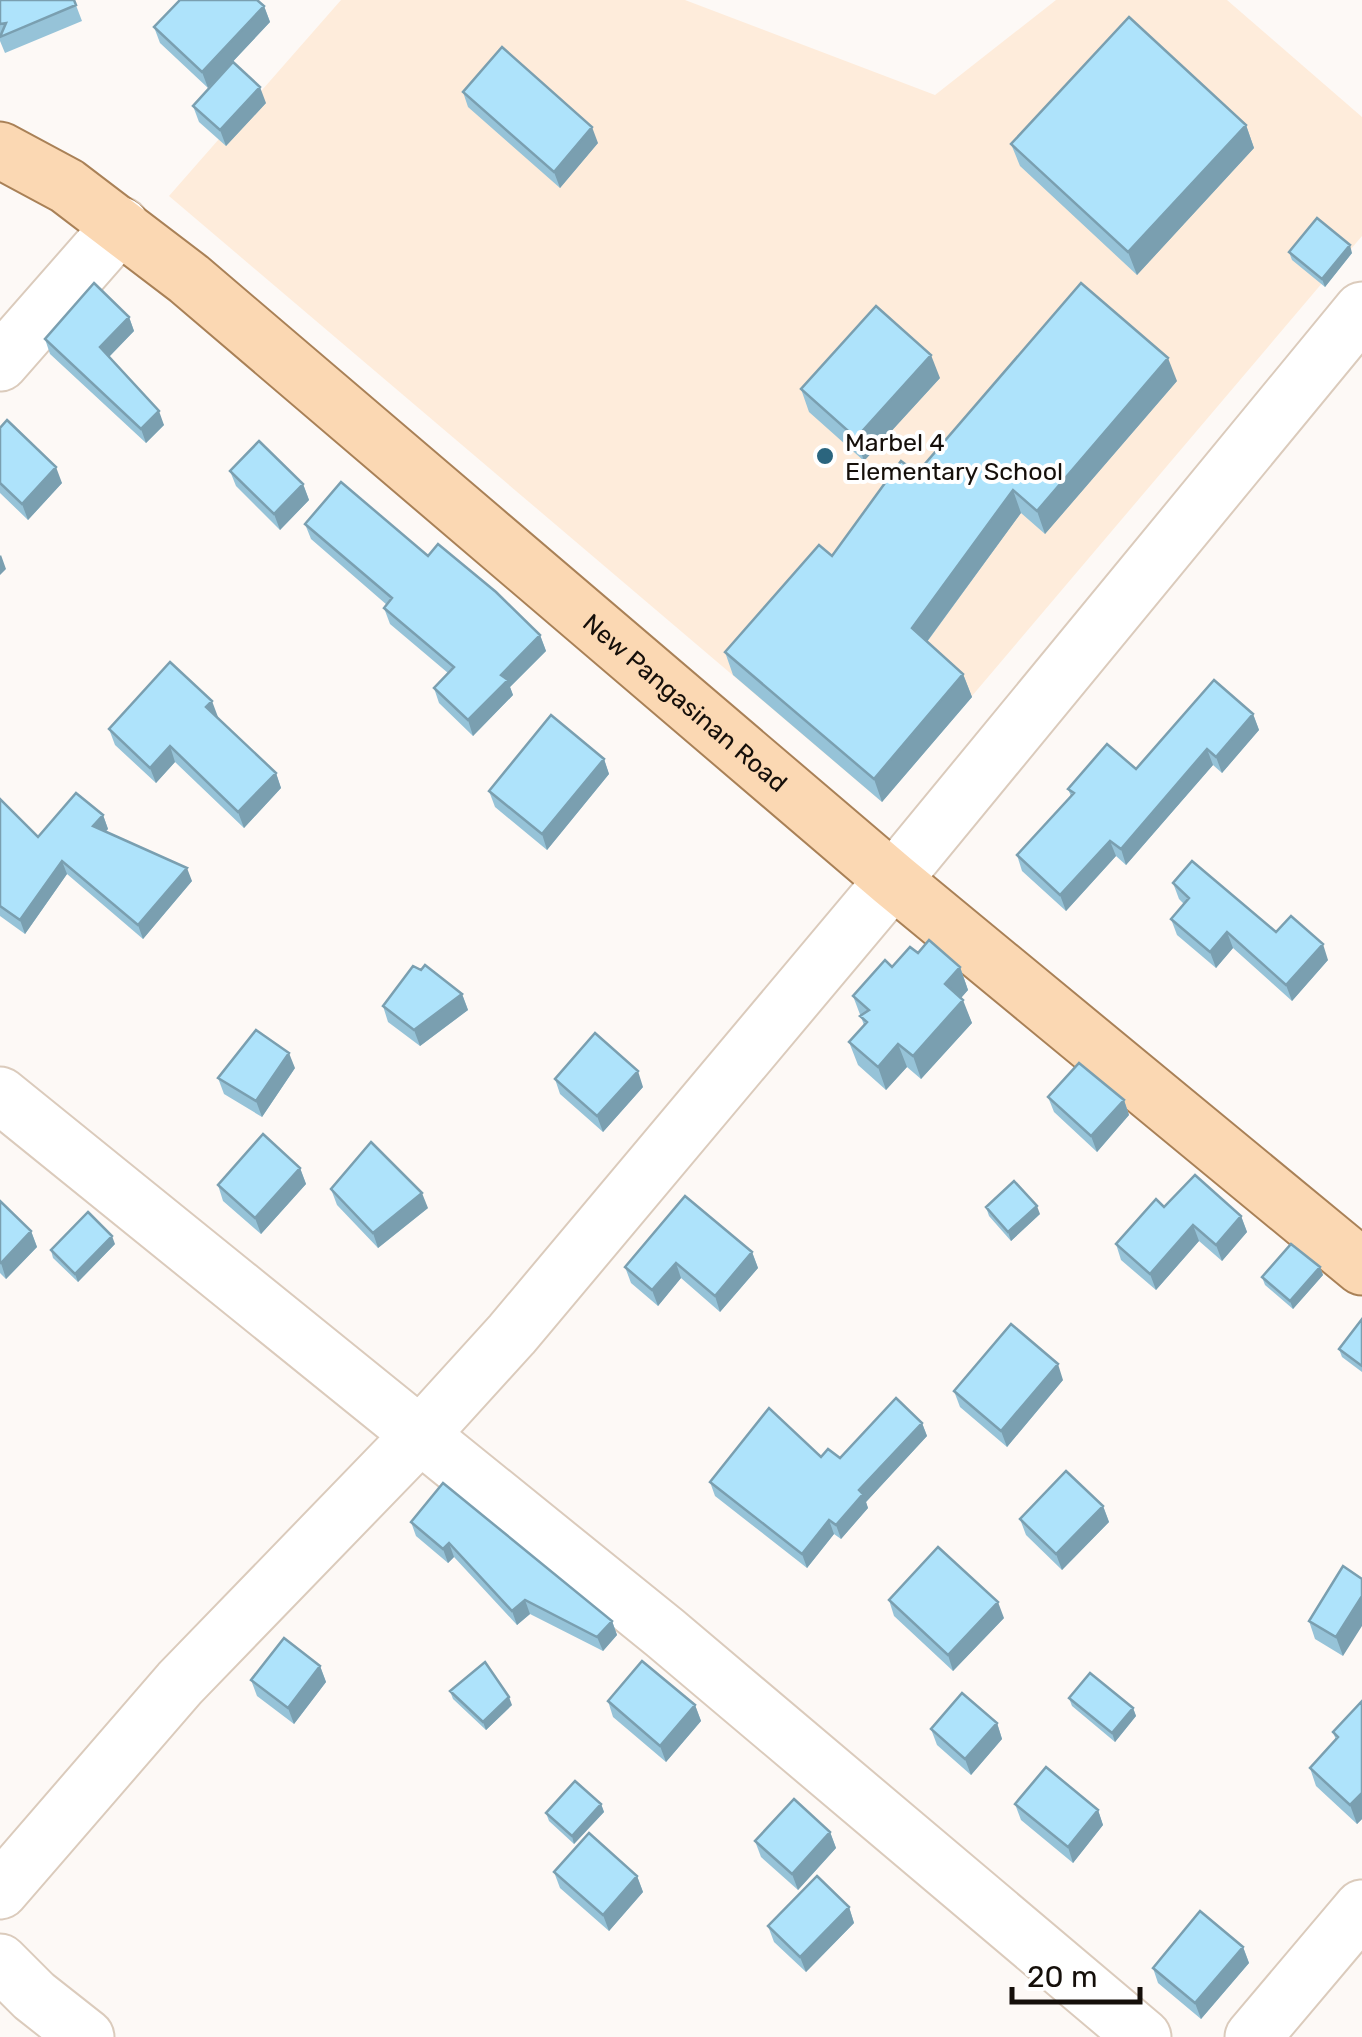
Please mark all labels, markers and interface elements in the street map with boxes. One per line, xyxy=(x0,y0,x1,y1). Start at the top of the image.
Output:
place label: Marbel 4 Elementary School xyxy=(845,428,1063,486)
marker: Marbel 4 Elementary School xyxy=(814,445,836,467)
street label: New Pangasinan Road xyxy=(577,608,793,798)
scale bar xyxy=(1012,1942,1140,2004)
text: 20 m xyxy=(1027,1959,1098,1995)

